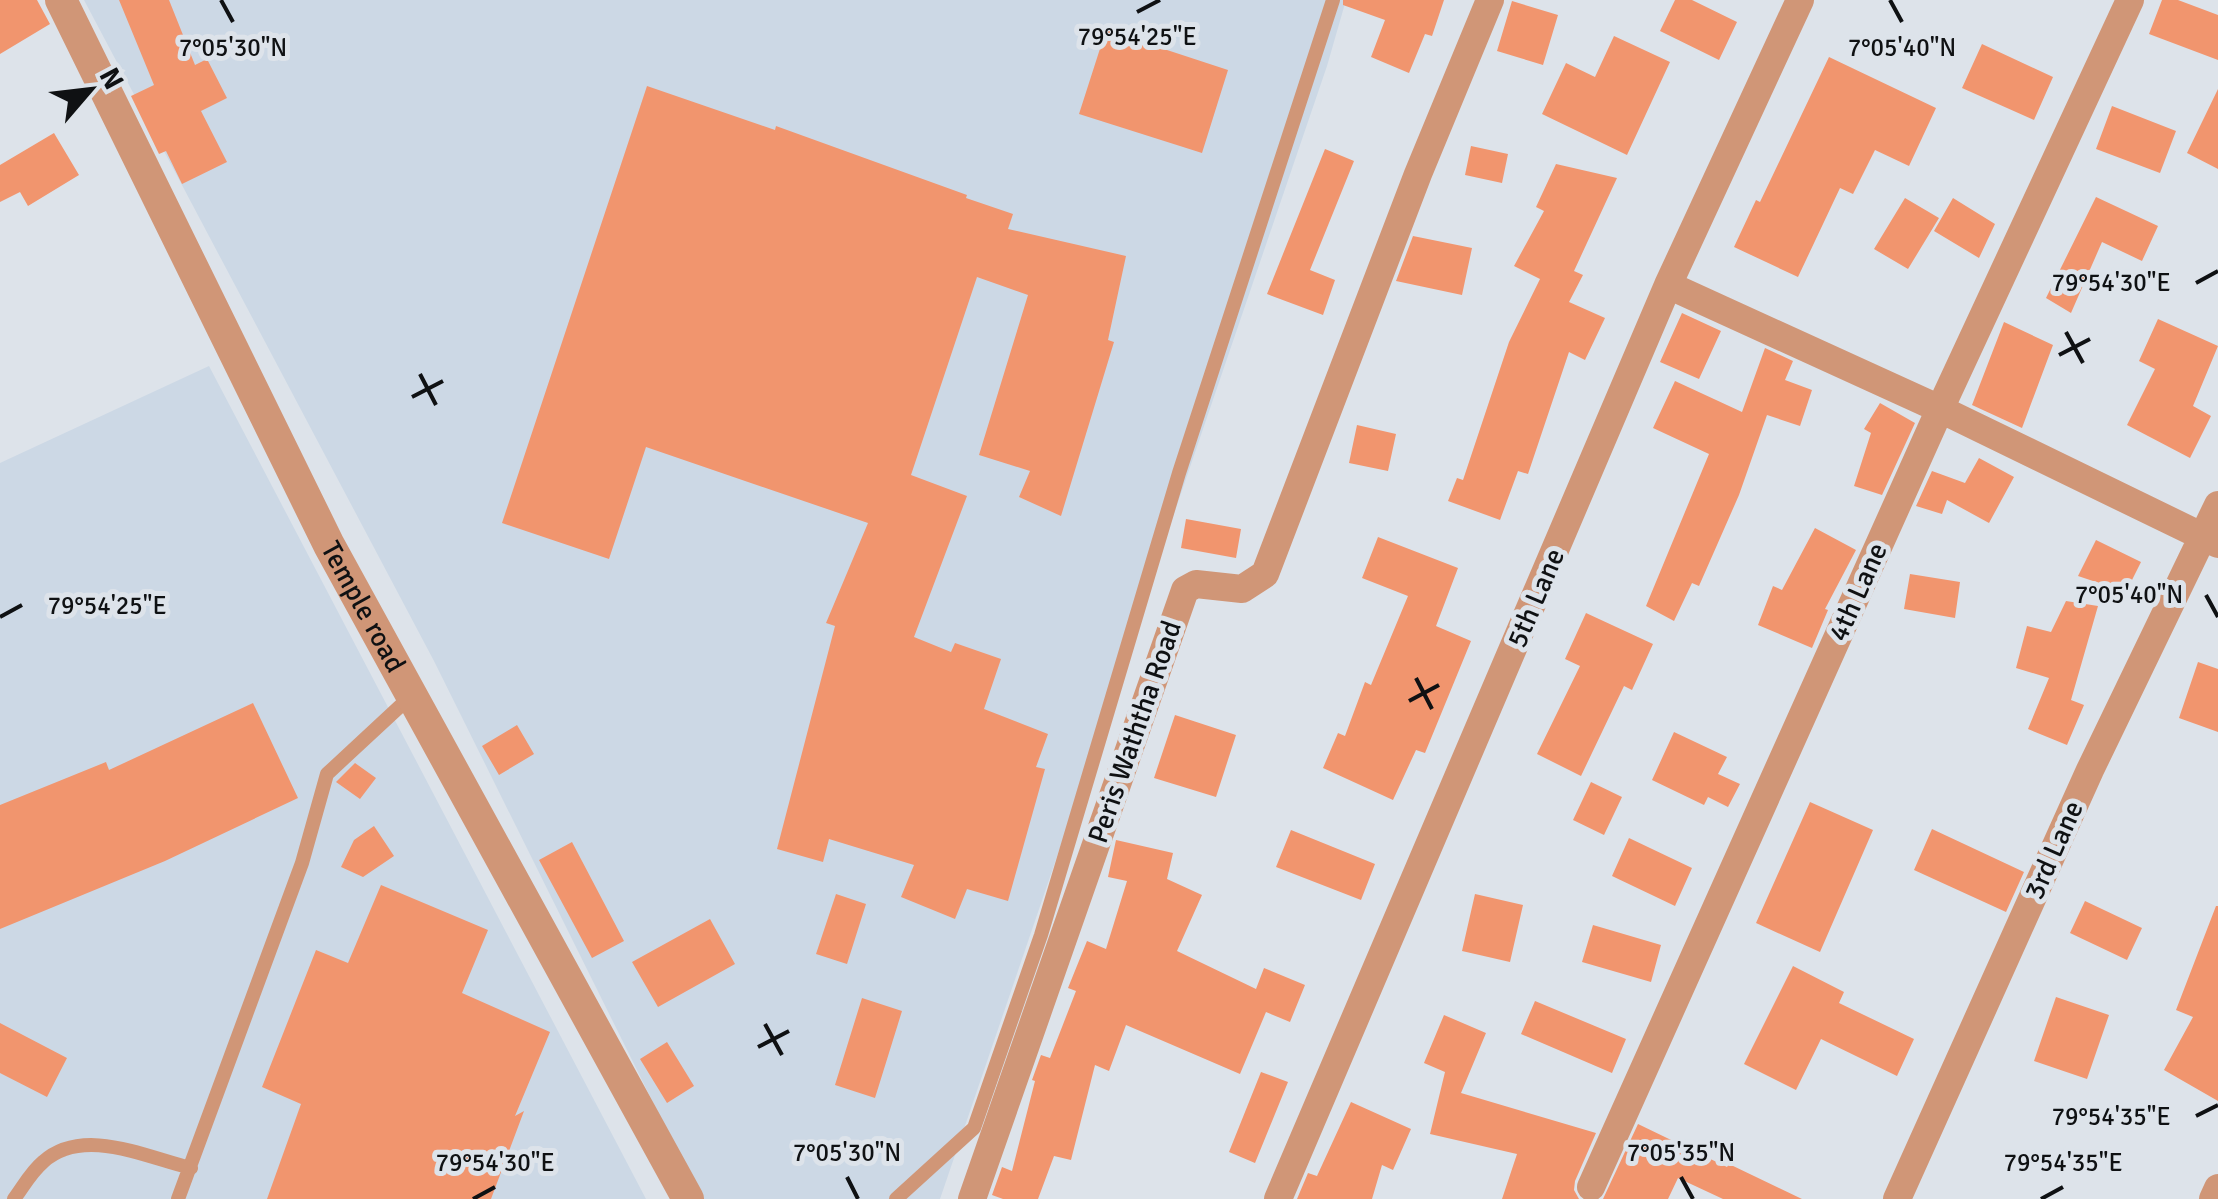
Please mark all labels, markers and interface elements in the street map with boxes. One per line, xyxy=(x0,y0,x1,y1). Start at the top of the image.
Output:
text: 79°54'25"E xyxy=(1077,21,1197,52)
text: 7°05'30"N xyxy=(179,32,287,63)
text: 7°05'40"N xyxy=(1848,32,1956,63)
north arrow xyxy=(40,40,140,140)
text: N xyxy=(92,62,131,95)
text: 79°54'30"E xyxy=(2051,267,2171,298)
street label: Temple road xyxy=(313,536,413,678)
street label: 4th Lane xyxy=(1821,538,1895,646)
street label: 5th Lane xyxy=(1500,543,1572,653)
text: 7°05'40"N xyxy=(2075,579,2183,610)
text: 79°54'25"E xyxy=(47,590,167,621)
street label: Peris Waththa Road xyxy=(1081,616,1189,848)
street label: 3rd Lane xyxy=(2017,796,2091,904)
text: 79°54'35"E xyxy=(2051,1101,2171,1132)
text: 7°05'30"N xyxy=(793,1137,901,1168)
text: 7°05'35"N xyxy=(1627,1137,1735,1168)
text: 79°54'30"E xyxy=(435,1147,555,1178)
text: 79°54'35"E xyxy=(2003,1147,2123,1178)

